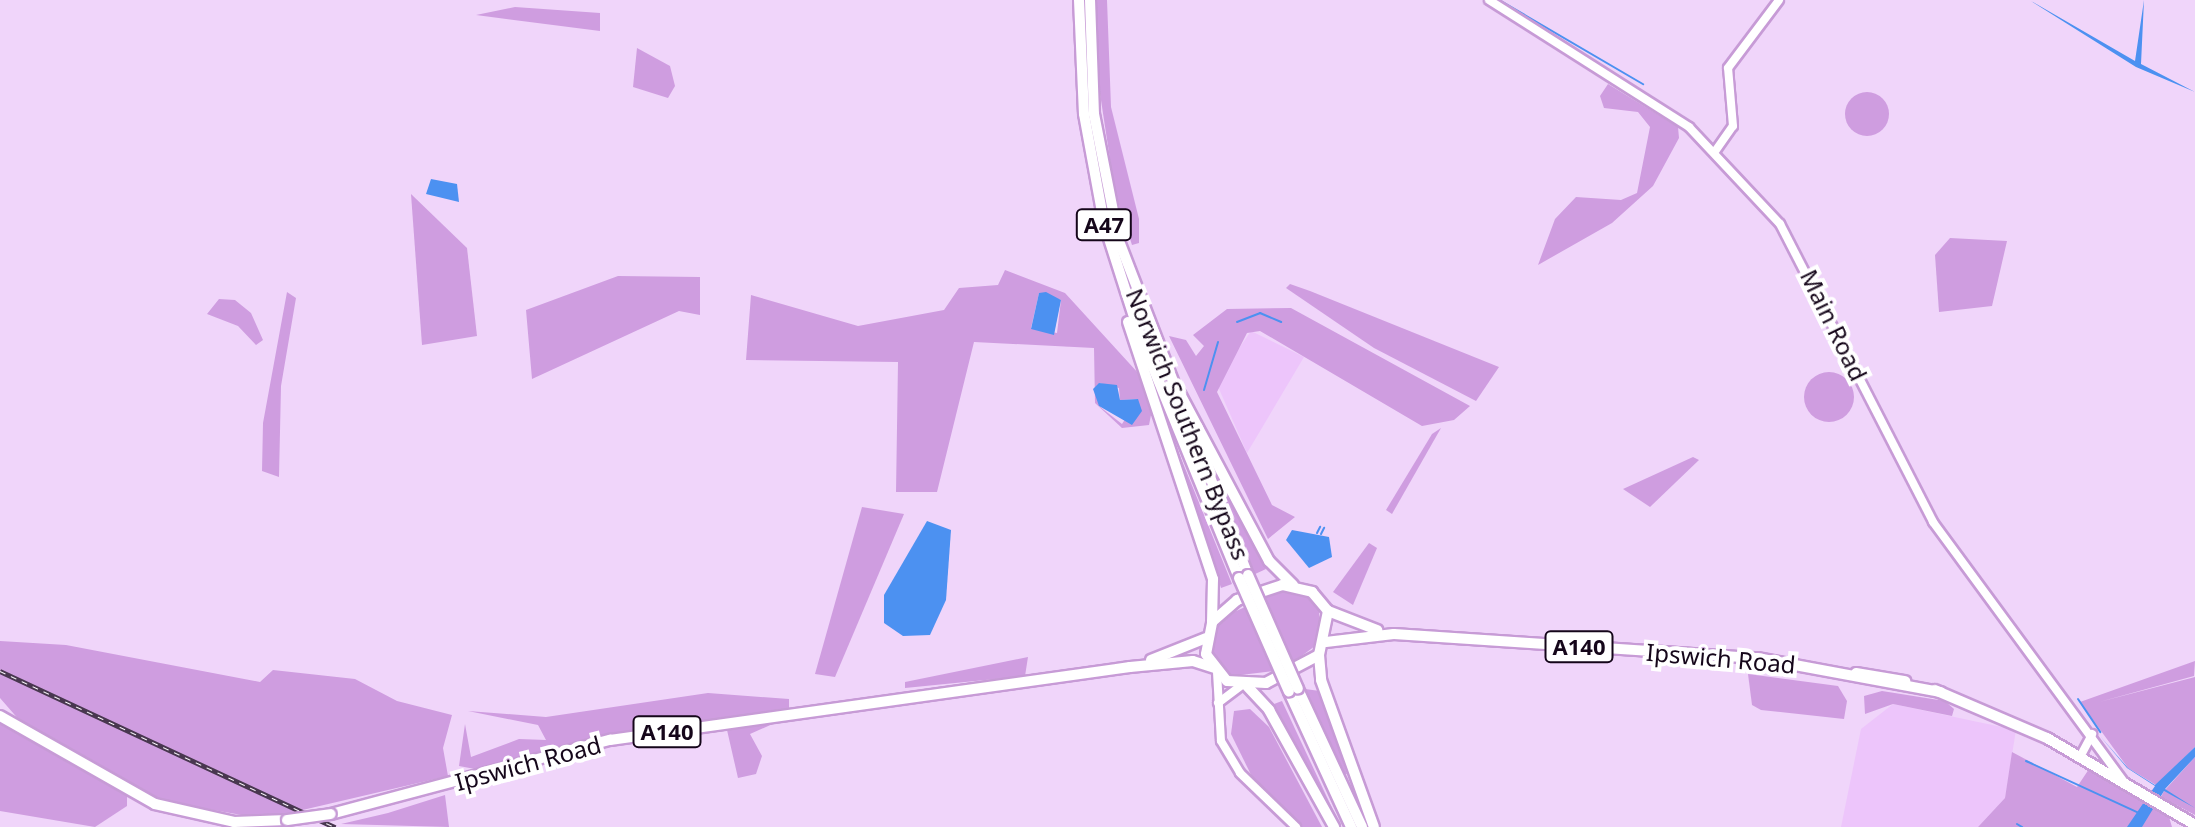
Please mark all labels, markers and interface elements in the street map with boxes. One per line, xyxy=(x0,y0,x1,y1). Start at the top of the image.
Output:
road number: A47 xyxy=(1074,207,1134,243)
street label: Main Road xyxy=(1795,265,1873,385)
street label: Norwich Southern Bypass xyxy=(1120,284,1256,564)
road number: A140 xyxy=(1543,629,1615,665)
street label: Ipswich Road xyxy=(1645,637,1797,679)
road number: A140 xyxy=(631,714,703,750)
street label: Ipswich Road xyxy=(452,730,604,796)

